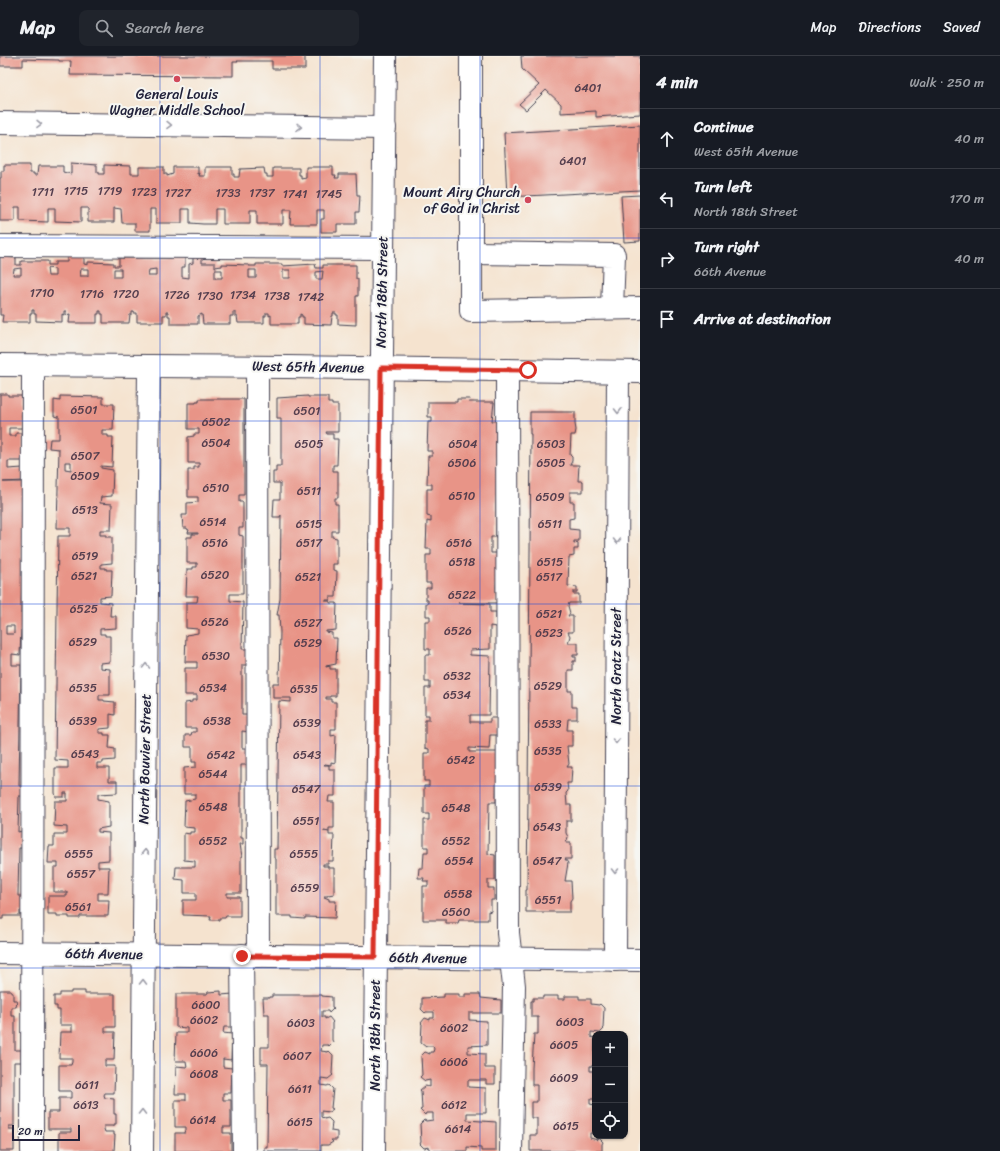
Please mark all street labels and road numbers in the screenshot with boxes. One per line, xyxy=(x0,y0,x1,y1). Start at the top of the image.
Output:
street label: North 18th Street xyxy=(369,236,395,348)
street label: West 65th Avenue xyxy=(252,354,364,380)
street label: North Gratz Street xyxy=(604,606,629,724)
street label: North Bouvier Street xyxy=(131,694,159,824)
street label: 66th Avenue xyxy=(65,941,143,967)
street label: 66th Avenue xyxy=(389,945,467,971)
street label: North 18th Street xyxy=(363,979,388,1091)

